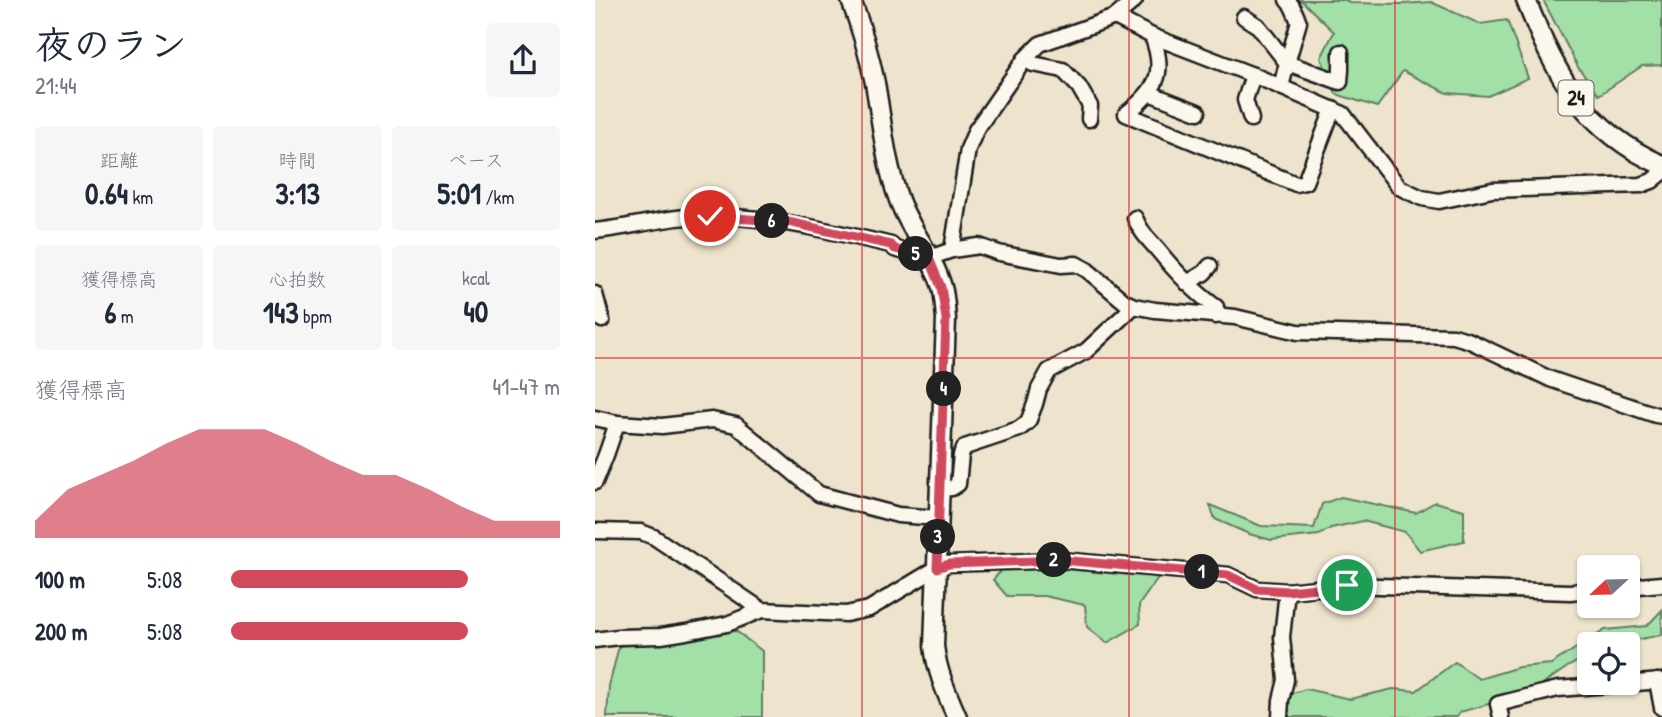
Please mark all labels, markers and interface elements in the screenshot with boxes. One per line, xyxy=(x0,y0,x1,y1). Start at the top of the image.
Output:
text: 夜のラン xyxy=(35,18,187,70)
button: share xyxy=(486,23,560,97)
text: 21:44 xyxy=(35,70,77,101)
road number: 24 xyxy=(1559,80,1593,116)
text: 距離 xyxy=(100,147,138,173)
text: 時間 xyxy=(278,147,317,173)
text: ペース xyxy=(448,147,504,173)
text: 0.64 xyxy=(85,173,128,213)
text: 3:13 xyxy=(275,173,320,213)
text: 5:01 xyxy=(437,173,481,213)
text: km xyxy=(128,184,153,210)
text: /km xyxy=(481,184,514,210)
pin xyxy=(680,186,740,246)
icon: check xyxy=(691,197,729,235)
pin: 6 xyxy=(755,204,789,238)
text: 6 xyxy=(768,207,775,233)
pin: 5 xyxy=(899,236,933,272)
text: 5 xyxy=(911,240,920,266)
text: kcal xyxy=(462,265,490,291)
text: 獲得標高 xyxy=(81,266,157,292)
text: 心拍数 xyxy=(269,266,326,292)
text: 40 xyxy=(463,291,488,331)
text: 6 xyxy=(105,292,117,332)
text: 143 xyxy=(263,292,299,332)
text: m xyxy=(117,303,134,329)
text: bpm xyxy=(299,303,332,329)
text: 41–47 m xyxy=(492,371,560,402)
pin: 4 xyxy=(927,372,961,406)
text: 獲得標高 xyxy=(35,374,127,405)
text: 4 xyxy=(940,375,947,401)
pin: 3 xyxy=(921,520,955,554)
text: 3 xyxy=(933,523,942,549)
pin: 2 xyxy=(1037,542,1071,578)
text: 2 xyxy=(1049,546,1058,572)
pin: 1 xyxy=(1185,554,1219,590)
pin xyxy=(1317,555,1377,615)
north arrow xyxy=(1577,555,1640,618)
map controls xyxy=(1577,555,1640,695)
text: 1 xyxy=(1198,558,1205,584)
text: 100 m xyxy=(35,564,85,595)
text: 5:08 xyxy=(147,564,182,595)
icon: arrive xyxy=(1328,566,1366,604)
text: 200 m xyxy=(35,616,87,647)
text: 5:08 xyxy=(147,616,182,647)
button: locate xyxy=(1577,632,1640,695)

